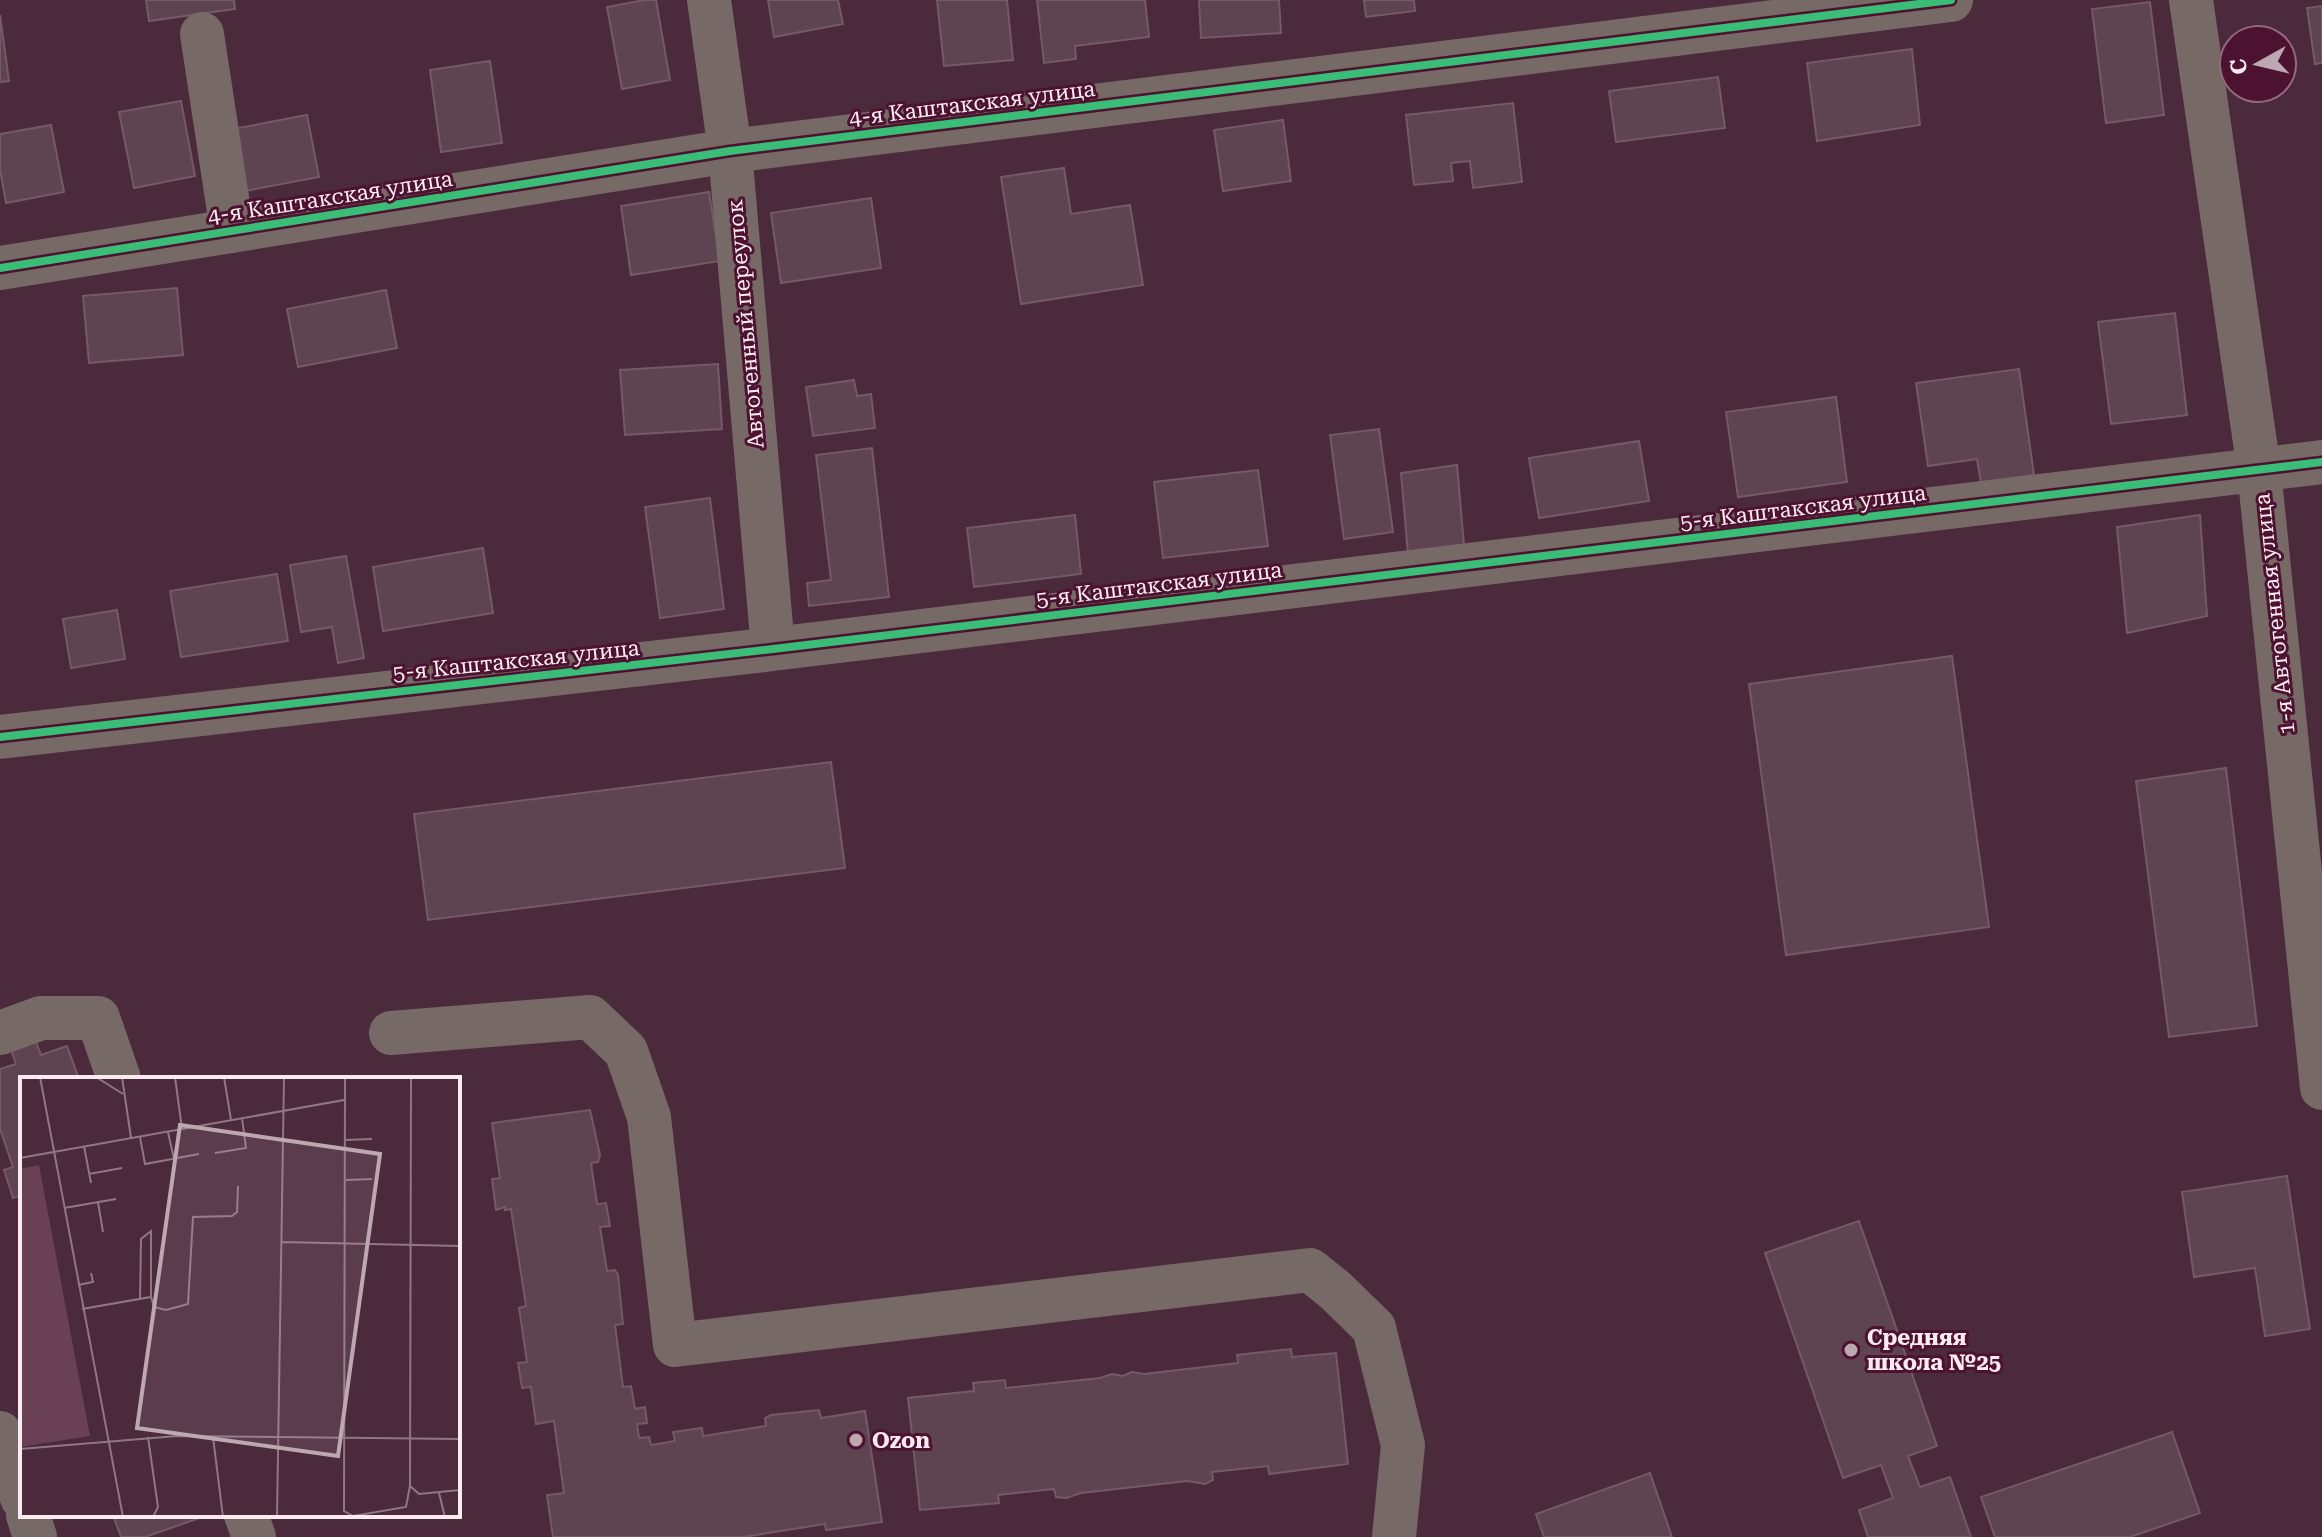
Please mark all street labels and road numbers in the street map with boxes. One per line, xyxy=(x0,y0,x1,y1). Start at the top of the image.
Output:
street label: 4-я Каштакская улица xyxy=(848,76,1097,131)
street label: 4-я Каштакская улица xyxy=(206,166,454,229)
street label: Автогенный переулок xyxy=(722,198,769,449)
street label: 5-я Каштакская улица xyxy=(1679,480,1928,535)
street label: 1-я Автогенная улица xyxy=(2249,492,2300,736)
street label: 5-я Каштакская улица xyxy=(1035,557,1284,612)
street label: 5-я Каштакская улица xyxy=(392,635,641,686)

